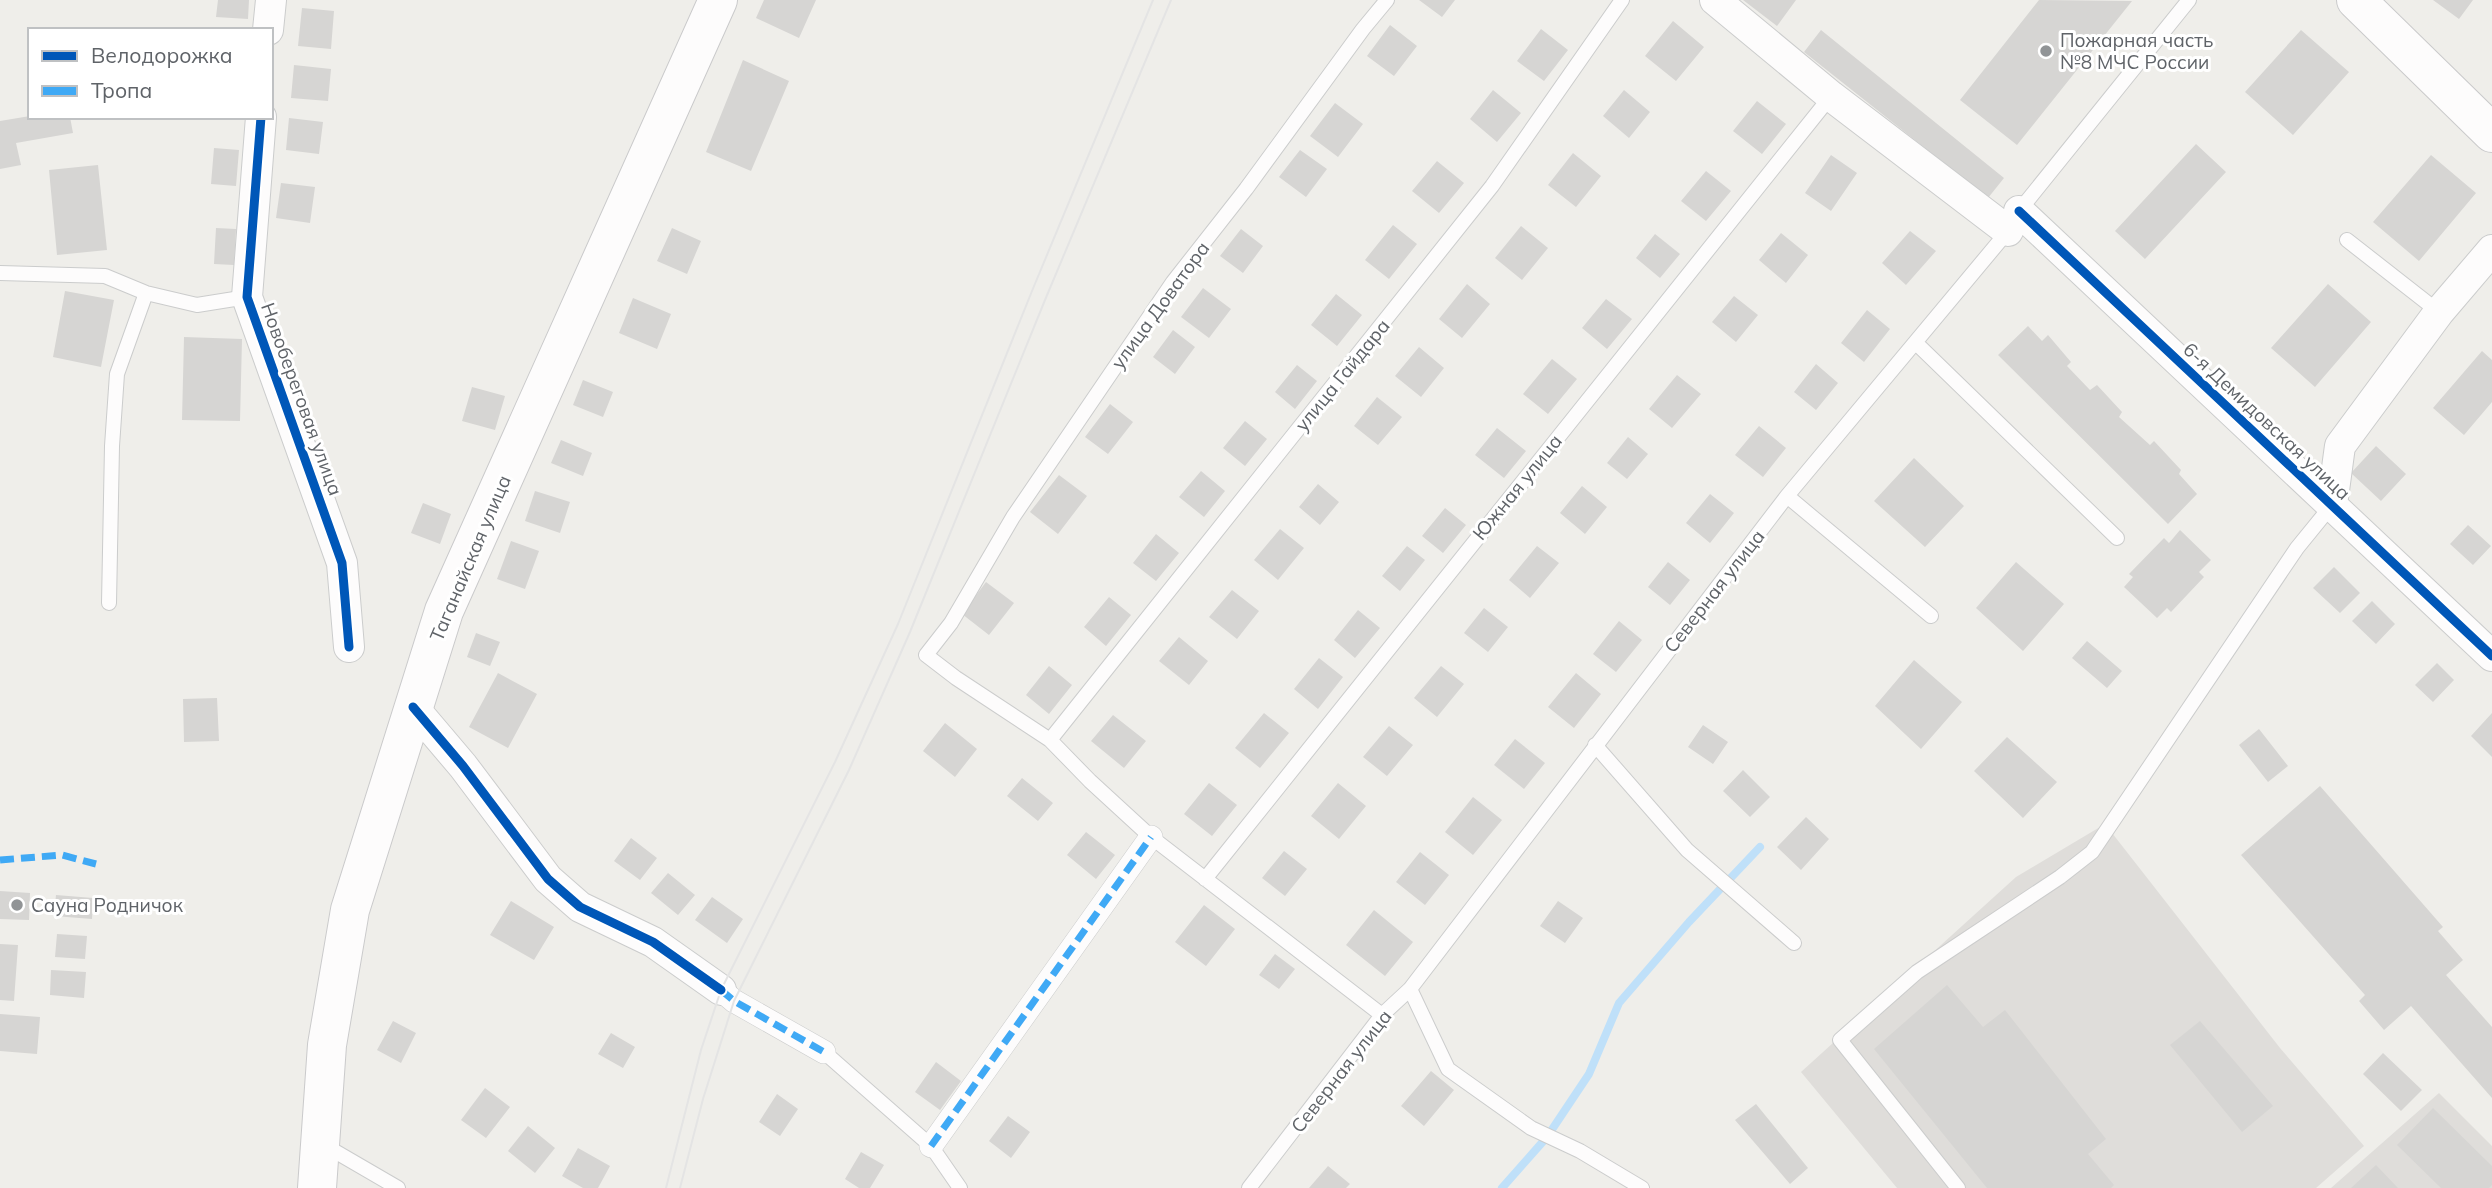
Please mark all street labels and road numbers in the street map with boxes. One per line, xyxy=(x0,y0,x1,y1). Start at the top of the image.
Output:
street label: улица Доватора xyxy=(1106,237,1214,373)
street label: Новобереговая улица xyxy=(256,299,348,499)
street label: улица Гайдара xyxy=(1289,314,1395,436)
street label: 6-я Демидовская улица xyxy=(2178,337,2356,505)
street label: Южная улица xyxy=(1467,429,1567,545)
street label: Таганайская улица xyxy=(424,471,516,645)
street label: Северная улица xyxy=(1658,525,1770,657)
street label: Северная улица xyxy=(1285,1005,1397,1137)

